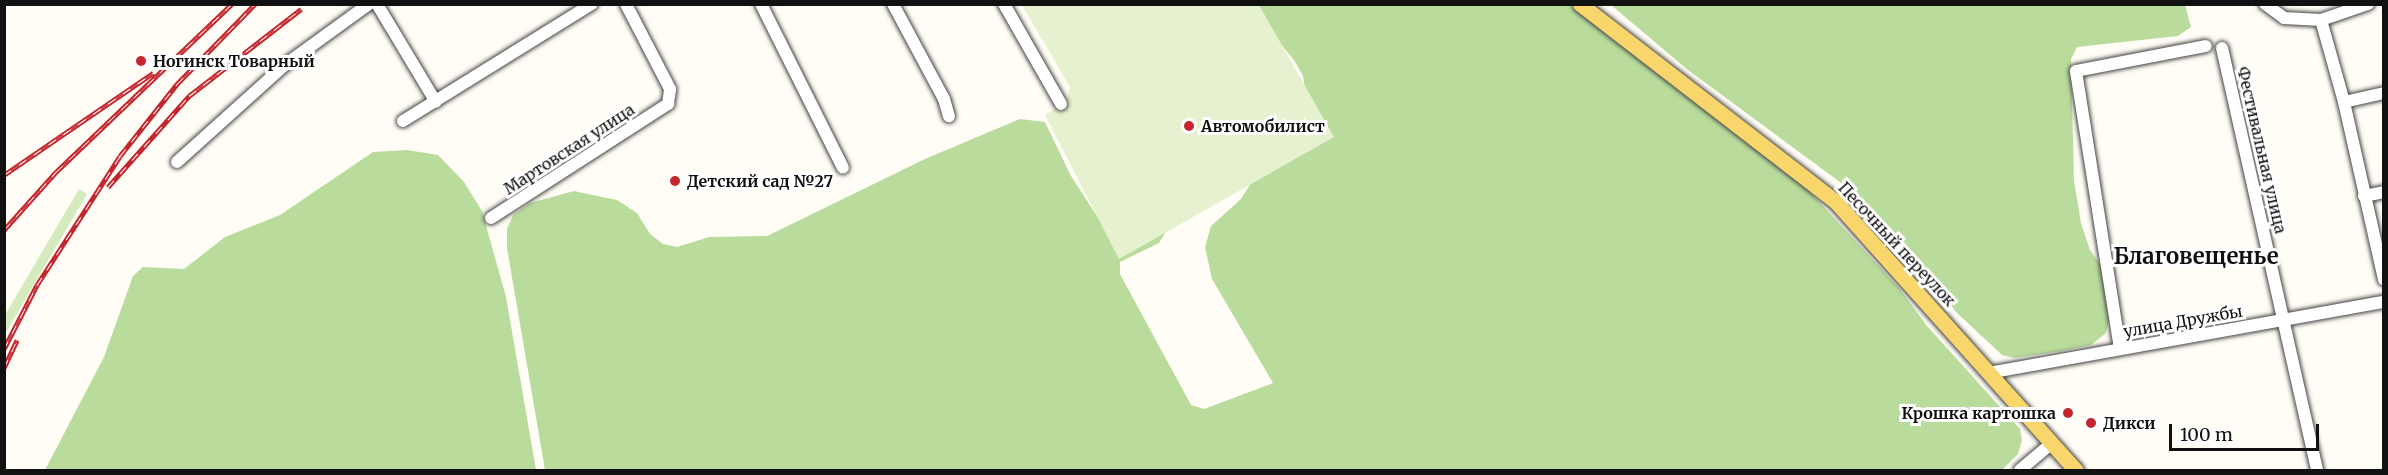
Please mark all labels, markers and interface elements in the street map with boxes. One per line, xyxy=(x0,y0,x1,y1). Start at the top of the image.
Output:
place label: Ногинск Товарный xyxy=(153,51,315,71)
marker: Ногинск Товарный xyxy=(134,54,148,68)
street label: Фестивальная улица xyxy=(2233,65,2291,235)
street label: Мартовская улица xyxy=(500,100,638,198)
place label: Автомобилист xyxy=(1201,116,1325,136)
marker: Автомобилист xyxy=(1182,119,1196,133)
place label: Детский сад №27 xyxy=(687,171,833,191)
marker: Детский сад №27 xyxy=(668,174,682,188)
street label: Песочный переулок xyxy=(1834,178,1960,310)
district label: Благовещенье xyxy=(2113,244,2279,270)
street label: улица Дружбы xyxy=(2122,301,2244,341)
place label: Крошка картошка xyxy=(1902,403,2056,423)
marker: Крошка картошка xyxy=(2061,406,2075,420)
scale bar xyxy=(2172,412,2322,450)
place label: Дикси xyxy=(2103,413,2156,433)
marker: Дикси xyxy=(2084,416,2098,430)
text: 100 m xyxy=(2180,423,2233,446)

